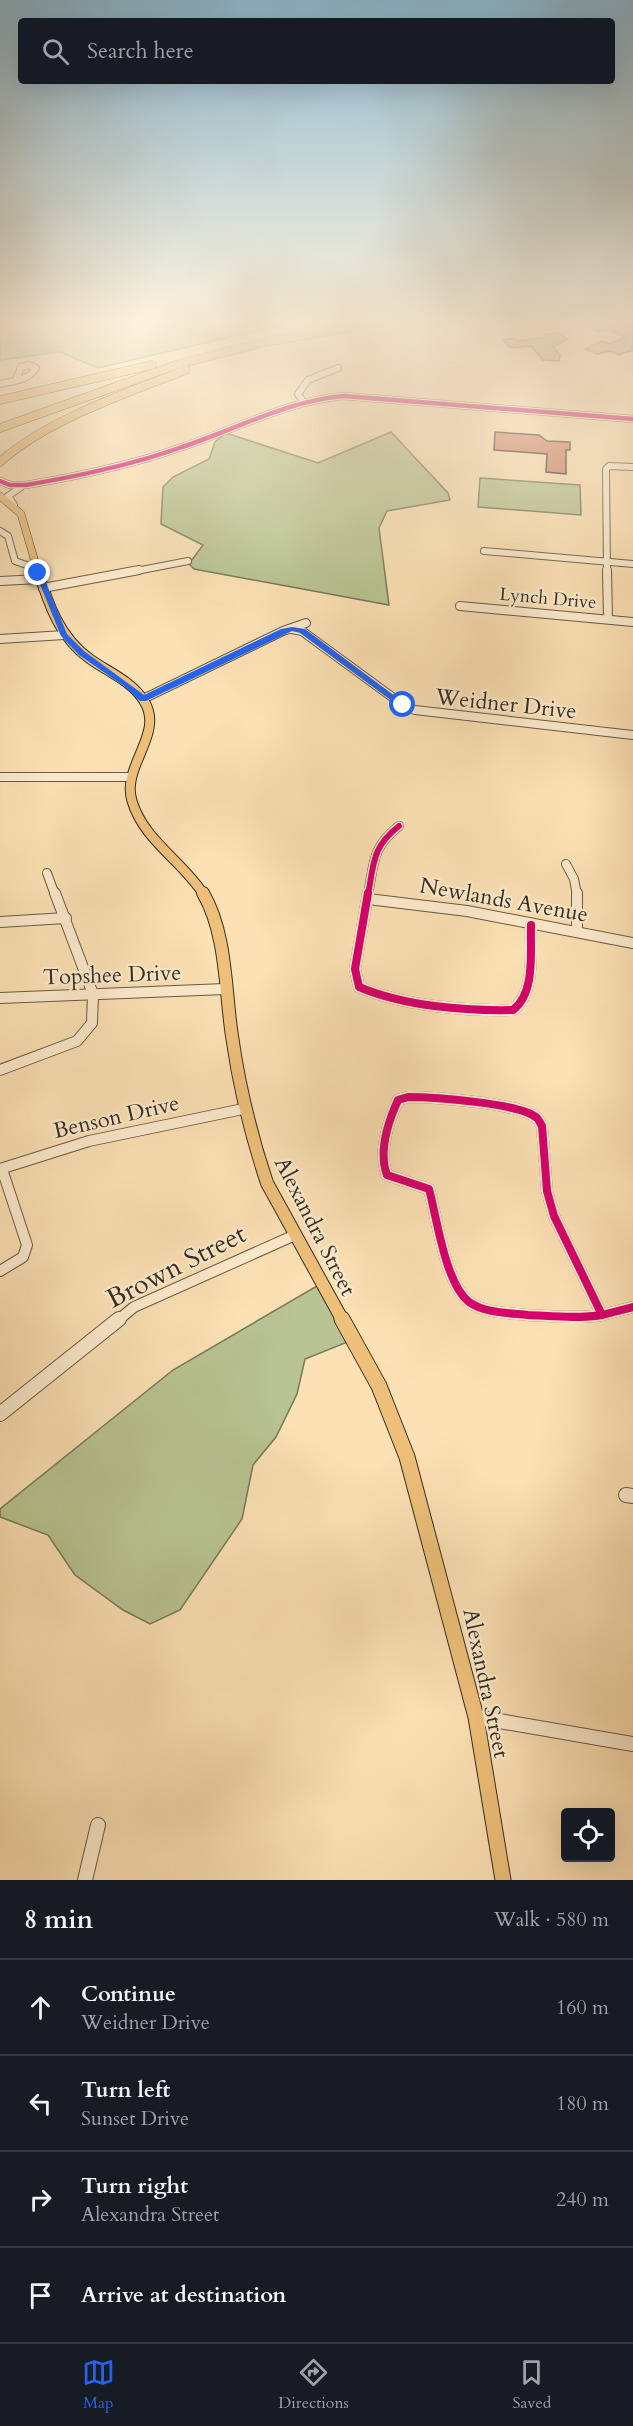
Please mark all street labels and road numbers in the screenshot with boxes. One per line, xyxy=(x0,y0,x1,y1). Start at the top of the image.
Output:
street label: Lynch Drive xyxy=(499,582,597,615)
street label: Weidner Drive xyxy=(433,682,578,726)
street label: Newlands Avenue xyxy=(417,870,590,930)
street label: Topshee Drive xyxy=(42,958,182,992)
street label: Benson Drive xyxy=(50,1088,182,1146)
street label: Alexandra Street xyxy=(267,1152,363,1301)
street label: Brown Street xyxy=(100,1215,253,1317)
street label: Alexandra Street xyxy=(456,1606,517,1761)

